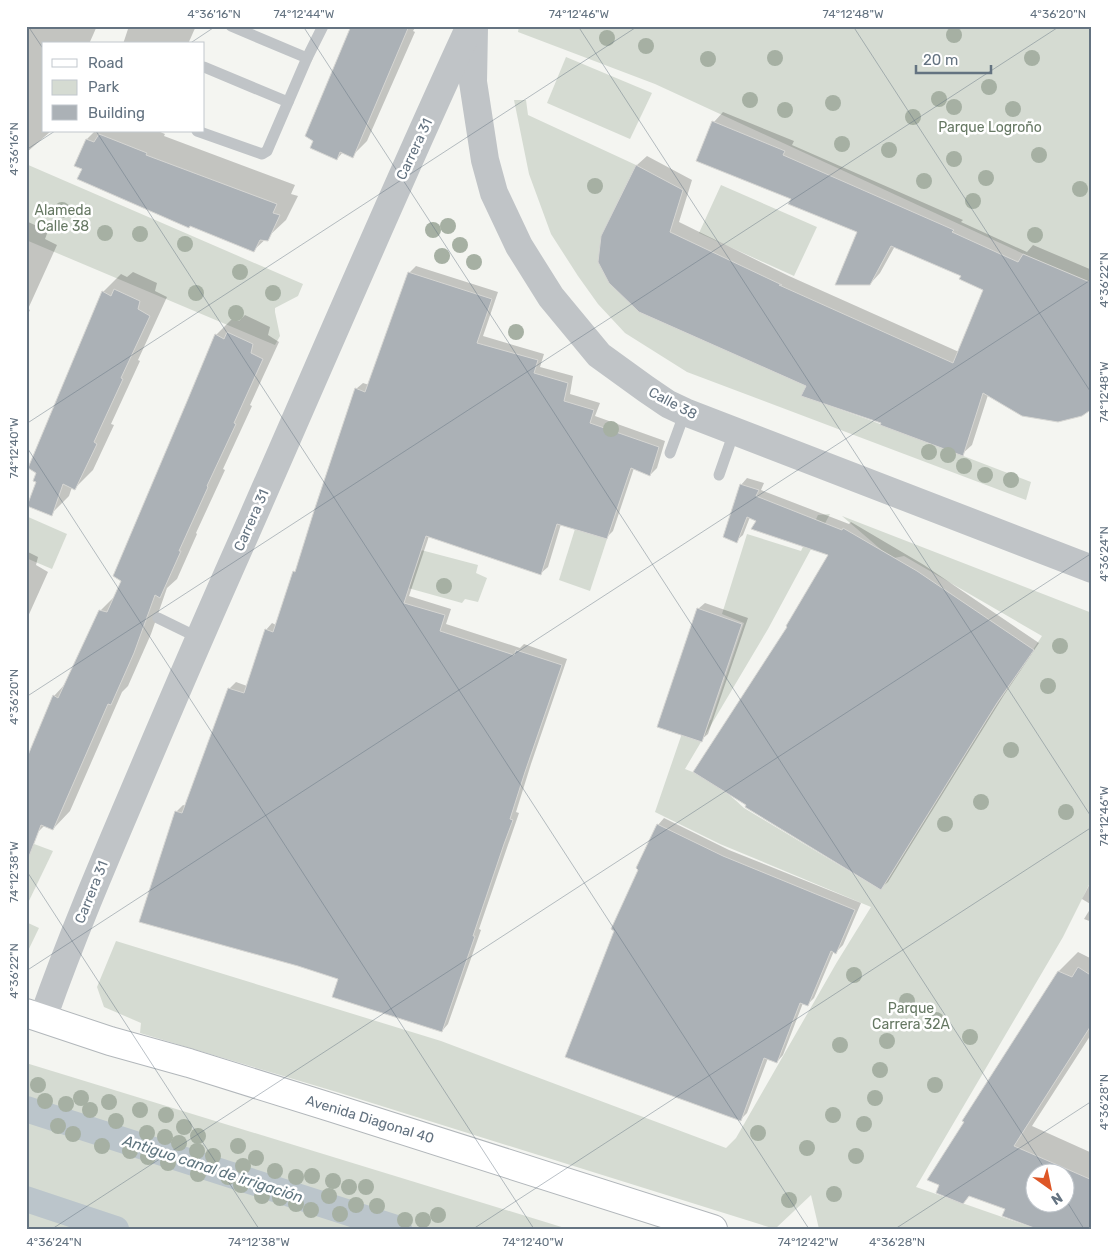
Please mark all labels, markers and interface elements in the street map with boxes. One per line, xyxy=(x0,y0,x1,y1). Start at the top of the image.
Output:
text: 4°36'16"N xyxy=(187,7,241,21)
text: 74°12'44"W xyxy=(274,7,335,21)
text: 74°12'46"W xyxy=(549,7,610,21)
text: 74°12'48"W xyxy=(822,7,884,21)
text: 4°36'20"N xyxy=(1030,7,1086,21)
legend xyxy=(42,42,205,132)
scale bar xyxy=(916,42,990,74)
text: 20 m xyxy=(923,51,958,69)
text: Road xyxy=(88,54,124,72)
text: Park xyxy=(88,78,119,96)
text: Building xyxy=(88,104,145,122)
street label: Carrera 31 xyxy=(393,116,436,183)
park label: Parque Logroño xyxy=(938,119,1042,136)
text: 4°36'16"N xyxy=(7,122,21,176)
park label: Alameda Calle 38 xyxy=(35,202,91,235)
text: 4°36'22"N xyxy=(1097,252,1111,308)
text: 74°12'48"W xyxy=(1097,361,1111,423)
street label: Calle 38 xyxy=(646,384,700,423)
text: 74°12'40"W xyxy=(7,417,21,479)
street label: Carrera 31 xyxy=(230,487,273,554)
text: 4°36'24"N xyxy=(1097,526,1111,582)
text: 4°36'20"N xyxy=(7,669,21,725)
text: 74°12'46"W xyxy=(1097,785,1111,846)
text: 74°12'38"W xyxy=(7,841,21,903)
street label: Carrera 31 xyxy=(71,858,112,926)
text: 4°36'22"N xyxy=(7,943,21,999)
park label: Parque Carrera 32A xyxy=(872,1000,951,1033)
text: 4°36'28"N xyxy=(1097,1074,1111,1130)
street label: Avenida Diagonal 40 xyxy=(304,1092,436,1147)
water label: Antiguo canal de irrigación xyxy=(120,1131,305,1207)
north arrow xyxy=(1026,1162,1076,1212)
text: N xyxy=(1048,1189,1066,1208)
text: 4°36'24"N xyxy=(26,1235,82,1249)
text: 74°12'38"W xyxy=(228,1235,290,1249)
text: 74°12'40"W xyxy=(502,1235,564,1249)
text: 74°12'42"W xyxy=(778,1235,839,1249)
text: 4°36'28"N xyxy=(869,1235,925,1249)

